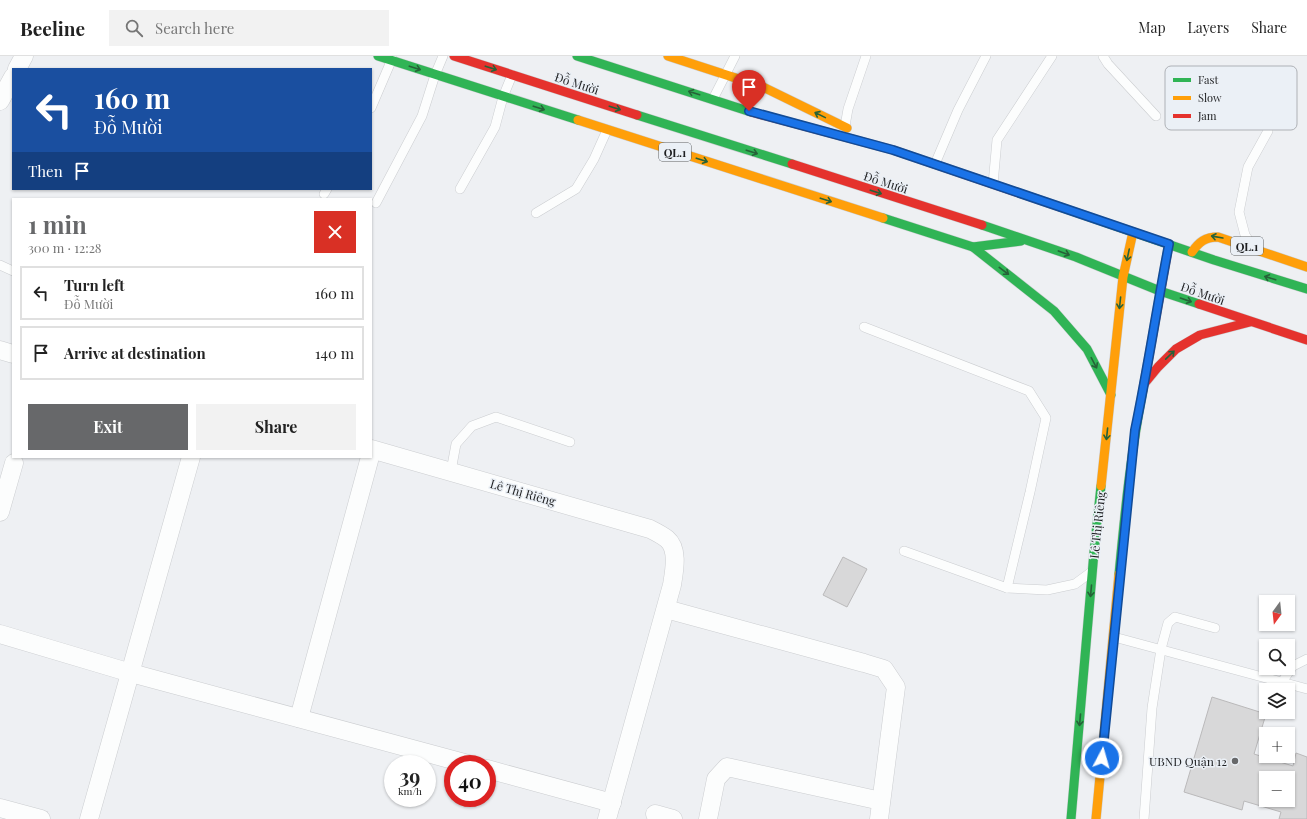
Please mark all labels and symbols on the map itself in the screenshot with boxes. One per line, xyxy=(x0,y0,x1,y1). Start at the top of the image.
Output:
one-way arrow xyxy=(408,65,421,72)
one-way arrow xyxy=(485,65,498,72)
legend xyxy=(1165,66,1297,130)
street label: Đỗ Mười xyxy=(553,68,602,98)
pin xyxy=(732,70,766,111)
text: Fast xyxy=(1198,72,1218,87)
one-way arrow xyxy=(688,89,701,96)
text: Slow xyxy=(1198,90,1222,105)
one-way arrow xyxy=(532,105,545,112)
one-way arrow xyxy=(608,105,621,112)
text: Jam xyxy=(1197,108,1217,123)
one-way arrow xyxy=(815,111,827,118)
road number: QL.1 xyxy=(659,143,691,161)
one-way arrow xyxy=(746,149,759,156)
one-way arrow xyxy=(696,157,708,165)
street label: Đỗ Mười xyxy=(862,167,911,197)
one-way arrow xyxy=(870,188,882,196)
one-way arrow xyxy=(820,197,833,204)
one-way arrow xyxy=(1211,233,1224,241)
road number: QL.1 xyxy=(1231,237,1263,255)
one-way arrow xyxy=(1123,248,1131,261)
one-way arrow xyxy=(1058,250,1070,258)
one-way arrow xyxy=(998,267,1009,275)
one-way arrow xyxy=(1264,273,1276,281)
street label: Đỗ Mười xyxy=(1179,278,1228,308)
one-way arrow xyxy=(1116,296,1124,309)
one-way arrow xyxy=(1179,297,1192,304)
one-way arrow xyxy=(1165,350,1175,360)
one-way arrow xyxy=(1091,357,1098,369)
one-way arrow xyxy=(1103,427,1111,440)
street label: Lê Thị Riêng xyxy=(488,475,558,509)
street label: Lê Thị Riêng xyxy=(1086,490,1109,559)
one-way arrow xyxy=(1087,584,1095,597)
north arrow xyxy=(1259,595,1295,631)
one-way arrow xyxy=(1076,713,1083,726)
position arrow xyxy=(1081,737,1123,779)
place label: UBND Quận 12 xyxy=(1149,753,1227,769)
speed limit sign: 40 xyxy=(444,755,496,807)
marker: UBND Quận 12 xyxy=(1230,756,1240,766)

